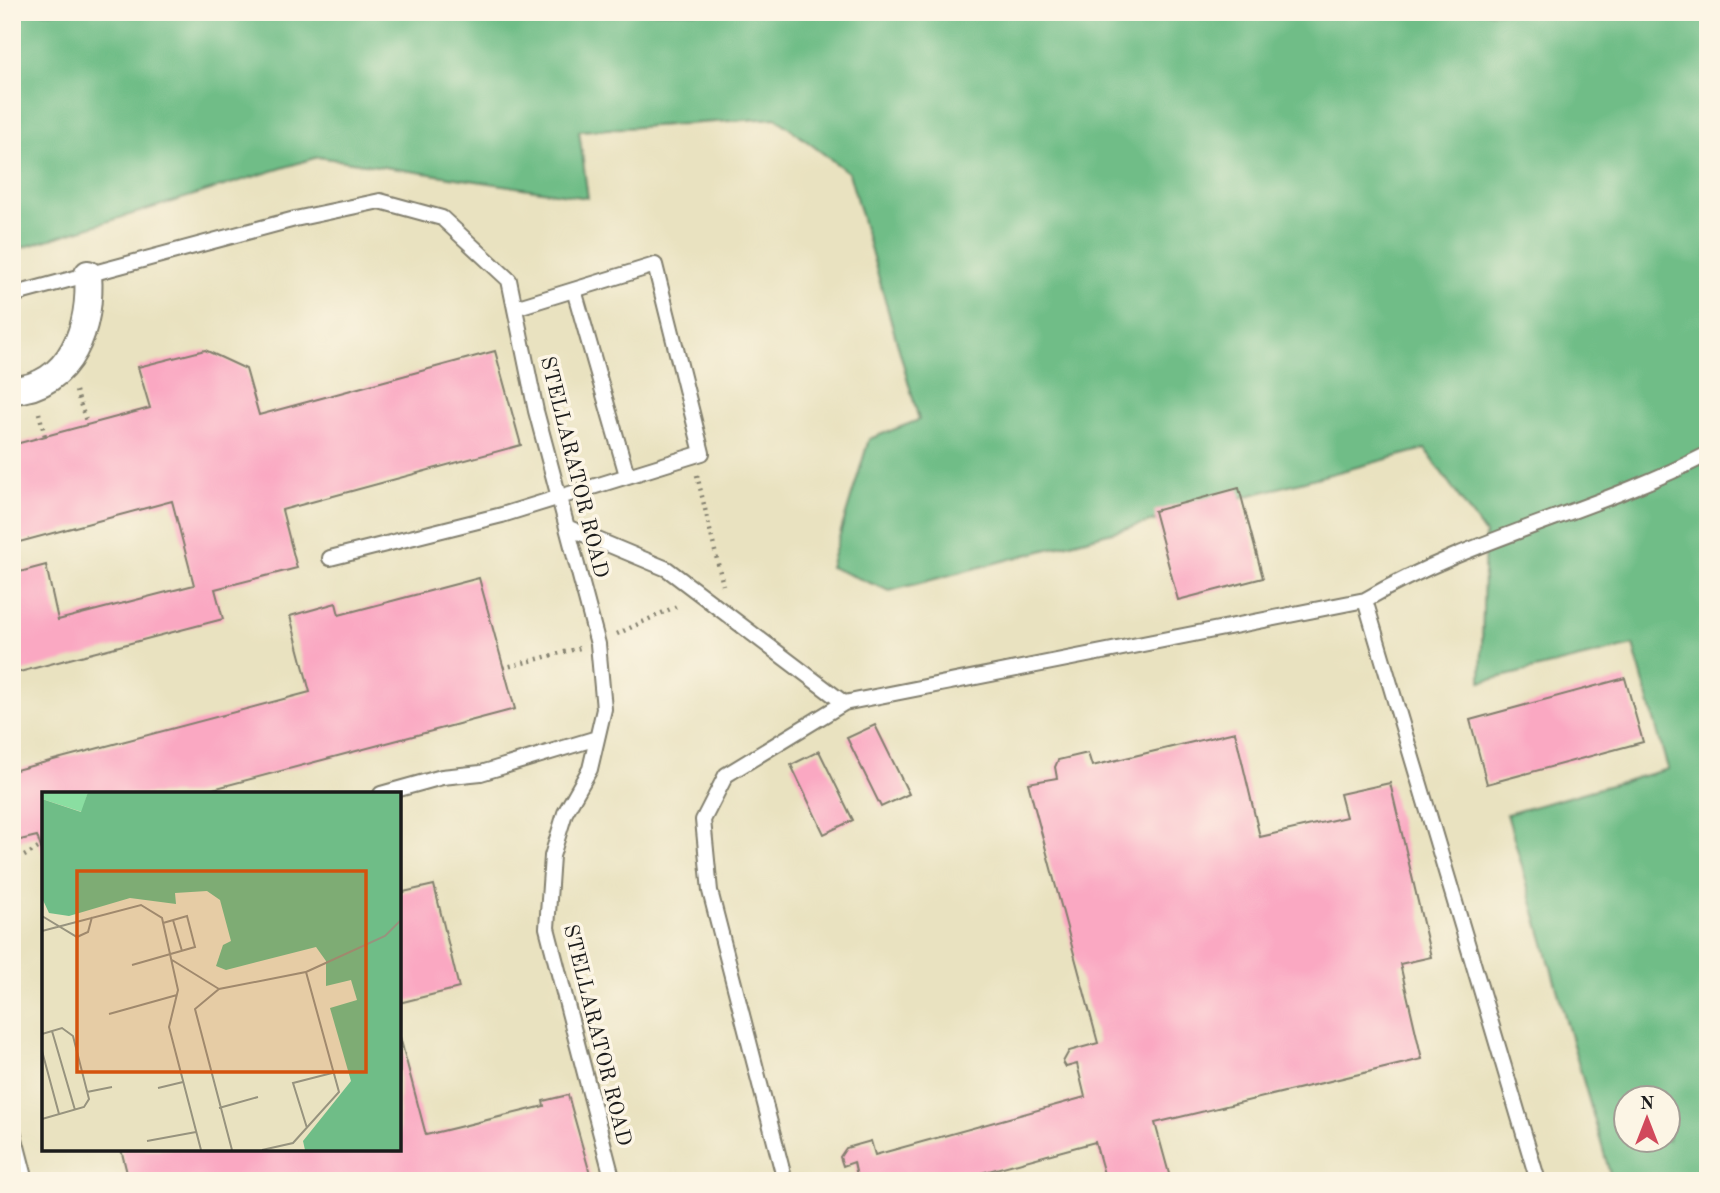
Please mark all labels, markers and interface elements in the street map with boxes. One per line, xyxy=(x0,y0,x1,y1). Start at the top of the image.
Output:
street label: STELLARATOR ROAD xyxy=(536,354,611,580)
inset map xyxy=(42,792,401,1151)
street label: STELLARATOR ROAD xyxy=(559,922,634,1148)
north arrow xyxy=(1612,1084,1682,1154)
text: N xyxy=(1640,1095,1655,1114)

